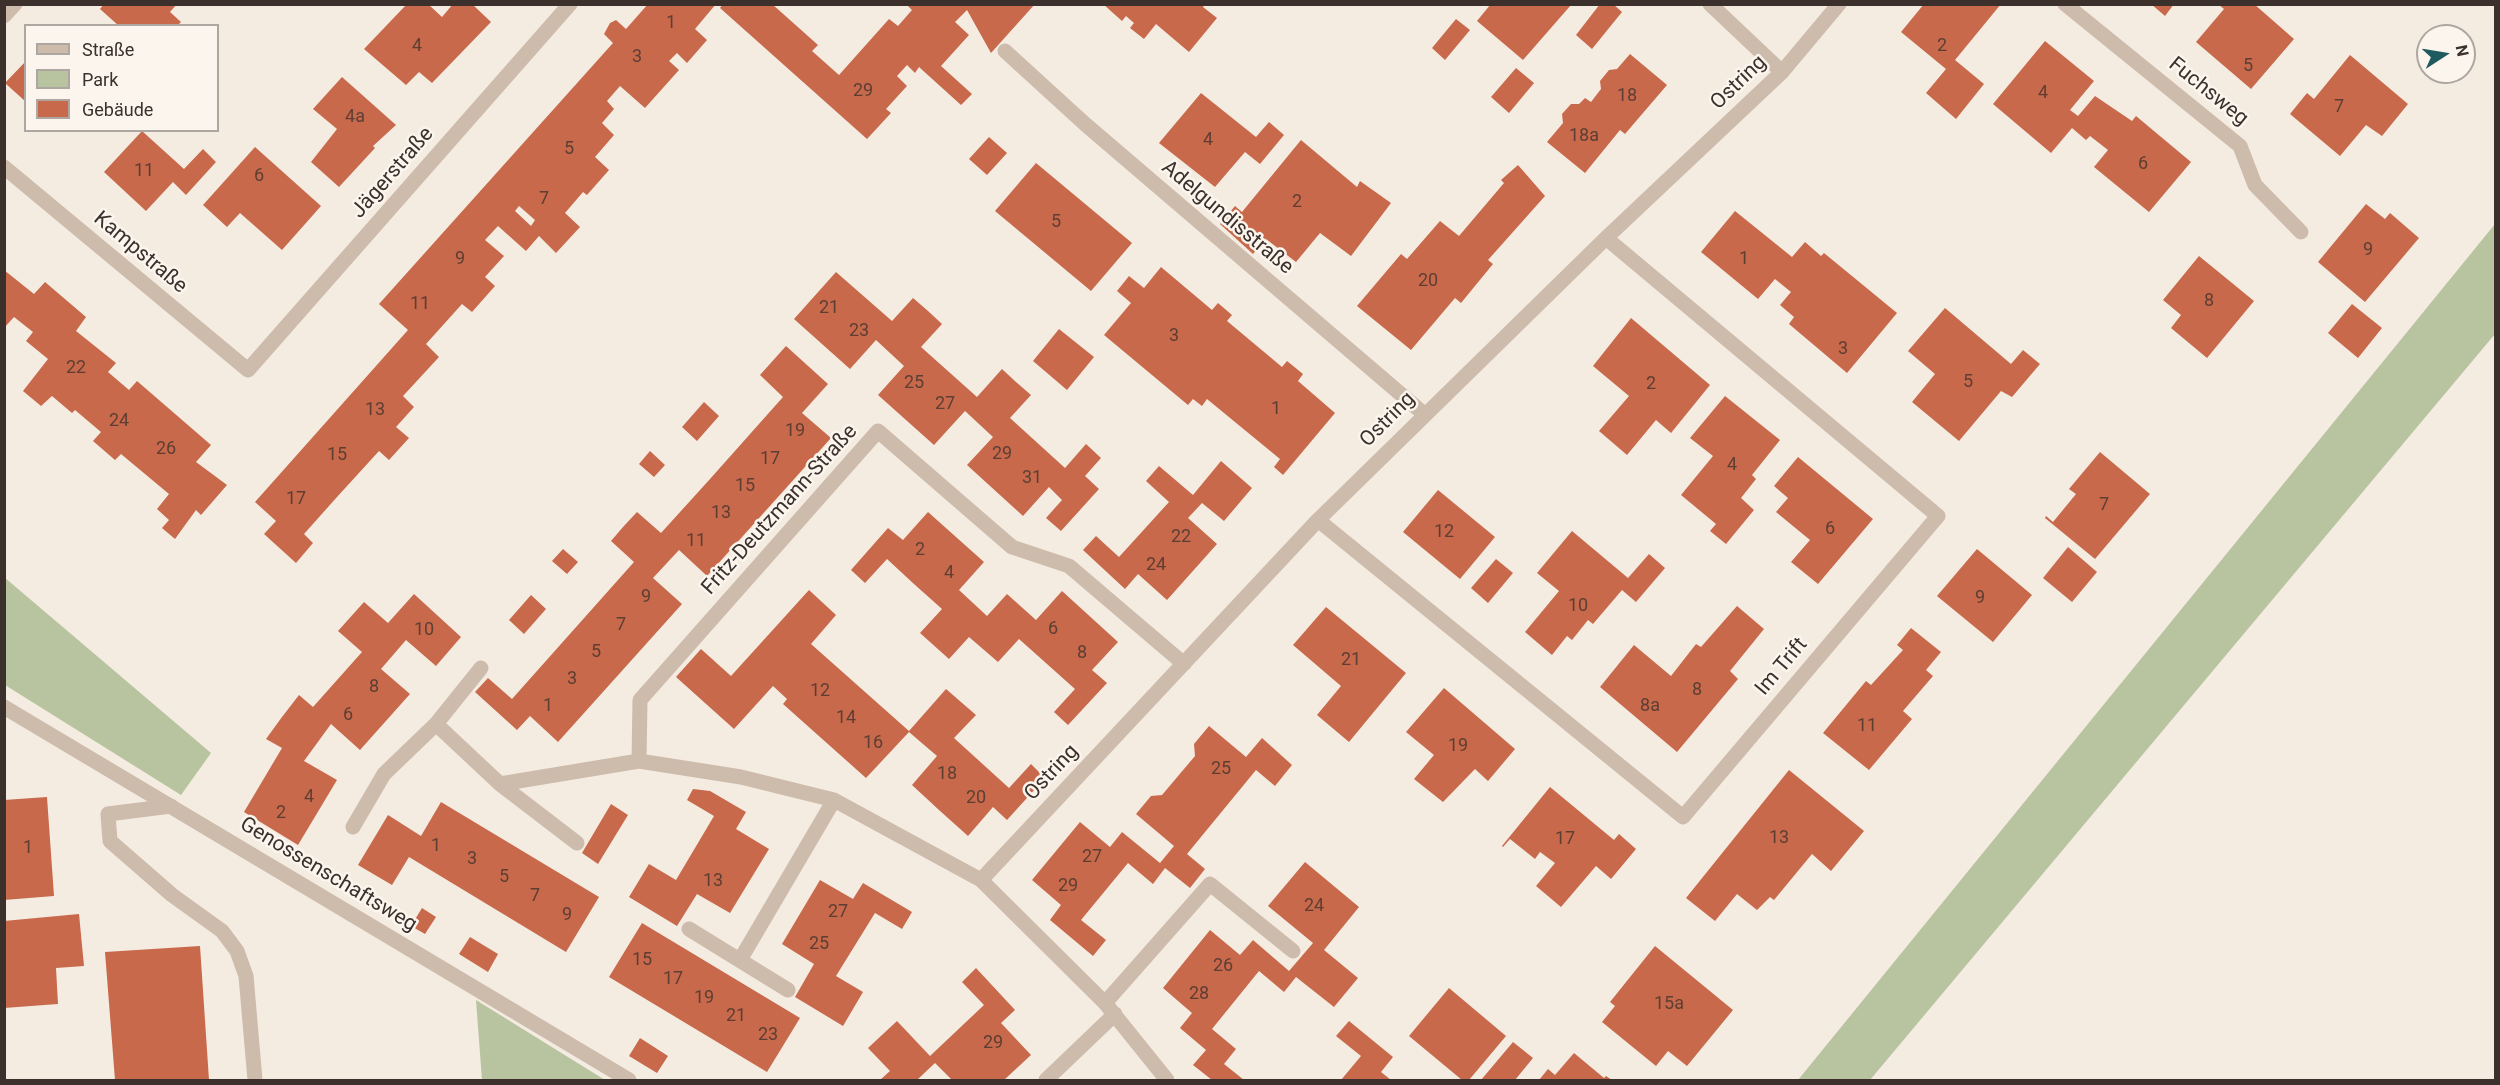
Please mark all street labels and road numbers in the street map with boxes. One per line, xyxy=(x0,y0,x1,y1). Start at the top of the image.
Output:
street label: Ostring xyxy=(1706,50,1772,116)
street label: Fuchsweg xyxy=(2163,52,2253,132)
street label: Jägerstraße xyxy=(347,122,439,224)
street label: Adelgundisstraße xyxy=(1156,156,1298,280)
street label: Kampstraße xyxy=(88,207,192,299)
street label: Ostring xyxy=(1355,387,1421,453)
street label: Fritz-Deutzmann-Straße xyxy=(697,420,863,600)
street label: Im Trift xyxy=(1751,633,1813,701)
street label: Ostring xyxy=(1020,740,1084,806)
street label: Genossenschaftsweg xyxy=(235,812,421,938)

